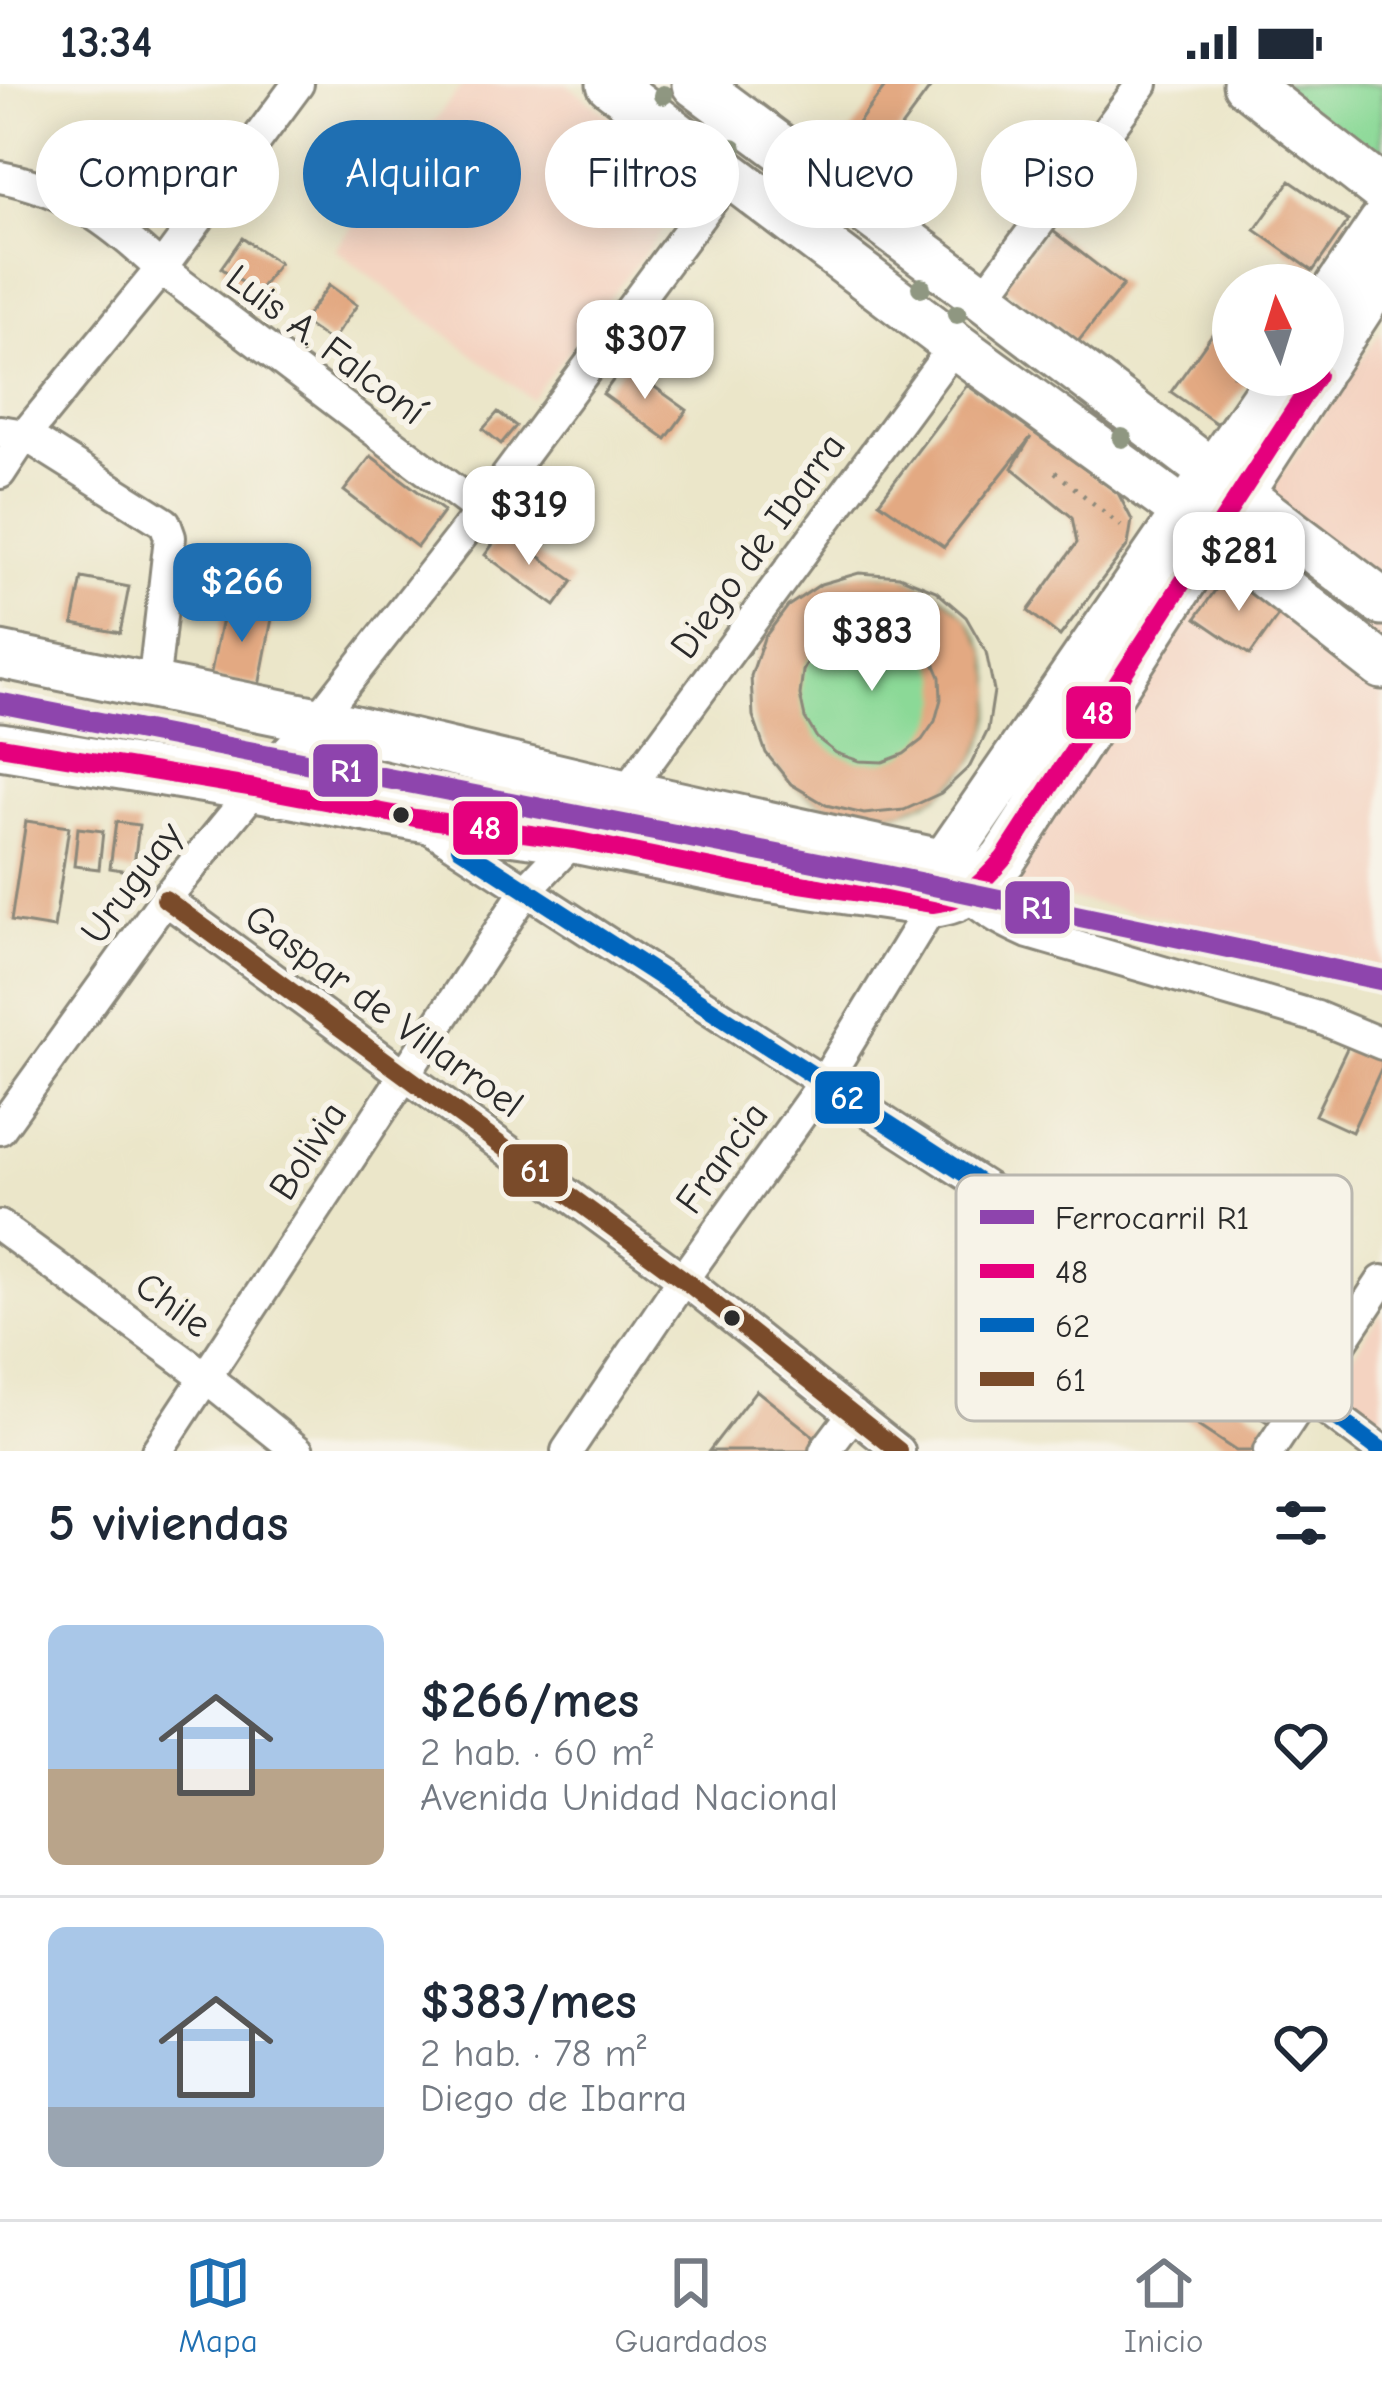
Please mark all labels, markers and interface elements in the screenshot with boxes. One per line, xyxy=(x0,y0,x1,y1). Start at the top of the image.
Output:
text: 13:34 xyxy=(60,16,152,68)
chip: Comprar xyxy=(36,120,279,228)
chip: Alquilar xyxy=(303,120,521,228)
chip: Filtros xyxy=(545,120,739,228)
chip: Nuevo xyxy=(763,120,957,228)
chip: Piso xyxy=(981,120,1137,228)
street label: Luis A. Falconí xyxy=(218,256,435,435)
north arrow xyxy=(1212,264,1344,396)
map controls xyxy=(1212,264,1344,396)
pin: $307 xyxy=(574,300,716,402)
text: $307 xyxy=(604,316,686,361)
street label: Diego de Ibarra xyxy=(661,425,855,667)
pin: $319 xyxy=(458,466,600,568)
text: $319 xyxy=(490,482,568,527)
pin: $281 xyxy=(1168,512,1310,614)
text: $281 xyxy=(1200,528,1278,573)
pin: $266 xyxy=(171,543,313,645)
text: $266 xyxy=(200,559,284,604)
pin: $383 xyxy=(801,592,943,694)
text: $383 xyxy=(831,608,913,653)
line badge: 48 xyxy=(1064,684,1133,741)
text: 48 xyxy=(1082,694,1114,732)
line badge: R1 xyxy=(311,742,380,799)
text: R1 xyxy=(330,752,362,790)
line badge: 48 xyxy=(451,799,520,857)
unlabelled marker xyxy=(390,804,412,826)
text: 48 xyxy=(469,809,501,847)
street label: Uruguay xyxy=(72,813,193,953)
line badge: R1 xyxy=(1003,879,1072,936)
text: R1 xyxy=(1021,889,1053,927)
street label: Gaspar de Villarroel xyxy=(236,895,532,1127)
line badge: 62 xyxy=(813,1069,882,1126)
text: 62 xyxy=(830,1079,864,1117)
street label: Bolivia xyxy=(260,1094,356,1208)
street label: Francia xyxy=(667,1094,777,1222)
line badge: 61 xyxy=(501,1142,570,1199)
text: 61 xyxy=(520,1152,550,1190)
legend xyxy=(956,1175,1352,1421)
text: Ferrocarril R1 xyxy=(1055,1199,1249,1237)
text: 48 xyxy=(1055,1253,1088,1291)
street label: Chile xyxy=(127,1263,219,1347)
unlabelled marker xyxy=(721,1307,743,1329)
text: 62 xyxy=(1055,1307,1090,1345)
text: 61 xyxy=(1055,1361,1086,1399)
icon: filters xyxy=(1268,1490,1334,1556)
text: 5 viviendas xyxy=(48,1494,288,1553)
text: $266/mes xyxy=(420,1671,639,1730)
icon: home xyxy=(144,1673,288,1817)
icon: heart xyxy=(1268,1712,1334,1778)
text: 2 hab. · 60 m² xyxy=(420,1730,653,1775)
text: Avenida Unidad Nacional xyxy=(420,1775,838,1820)
text: $383/mes xyxy=(420,1972,637,2031)
icon: home xyxy=(144,1975,288,2119)
icon: heart xyxy=(1268,2014,1334,2080)
text: 2 hab. · 78 m² xyxy=(420,2031,647,2076)
text: Diego de Ibarra xyxy=(420,2076,687,2121)
tab: Mapa xyxy=(178,2250,258,2360)
tab: Guardados xyxy=(615,2250,767,2360)
tab: Inicio xyxy=(1124,2250,1204,2360)

